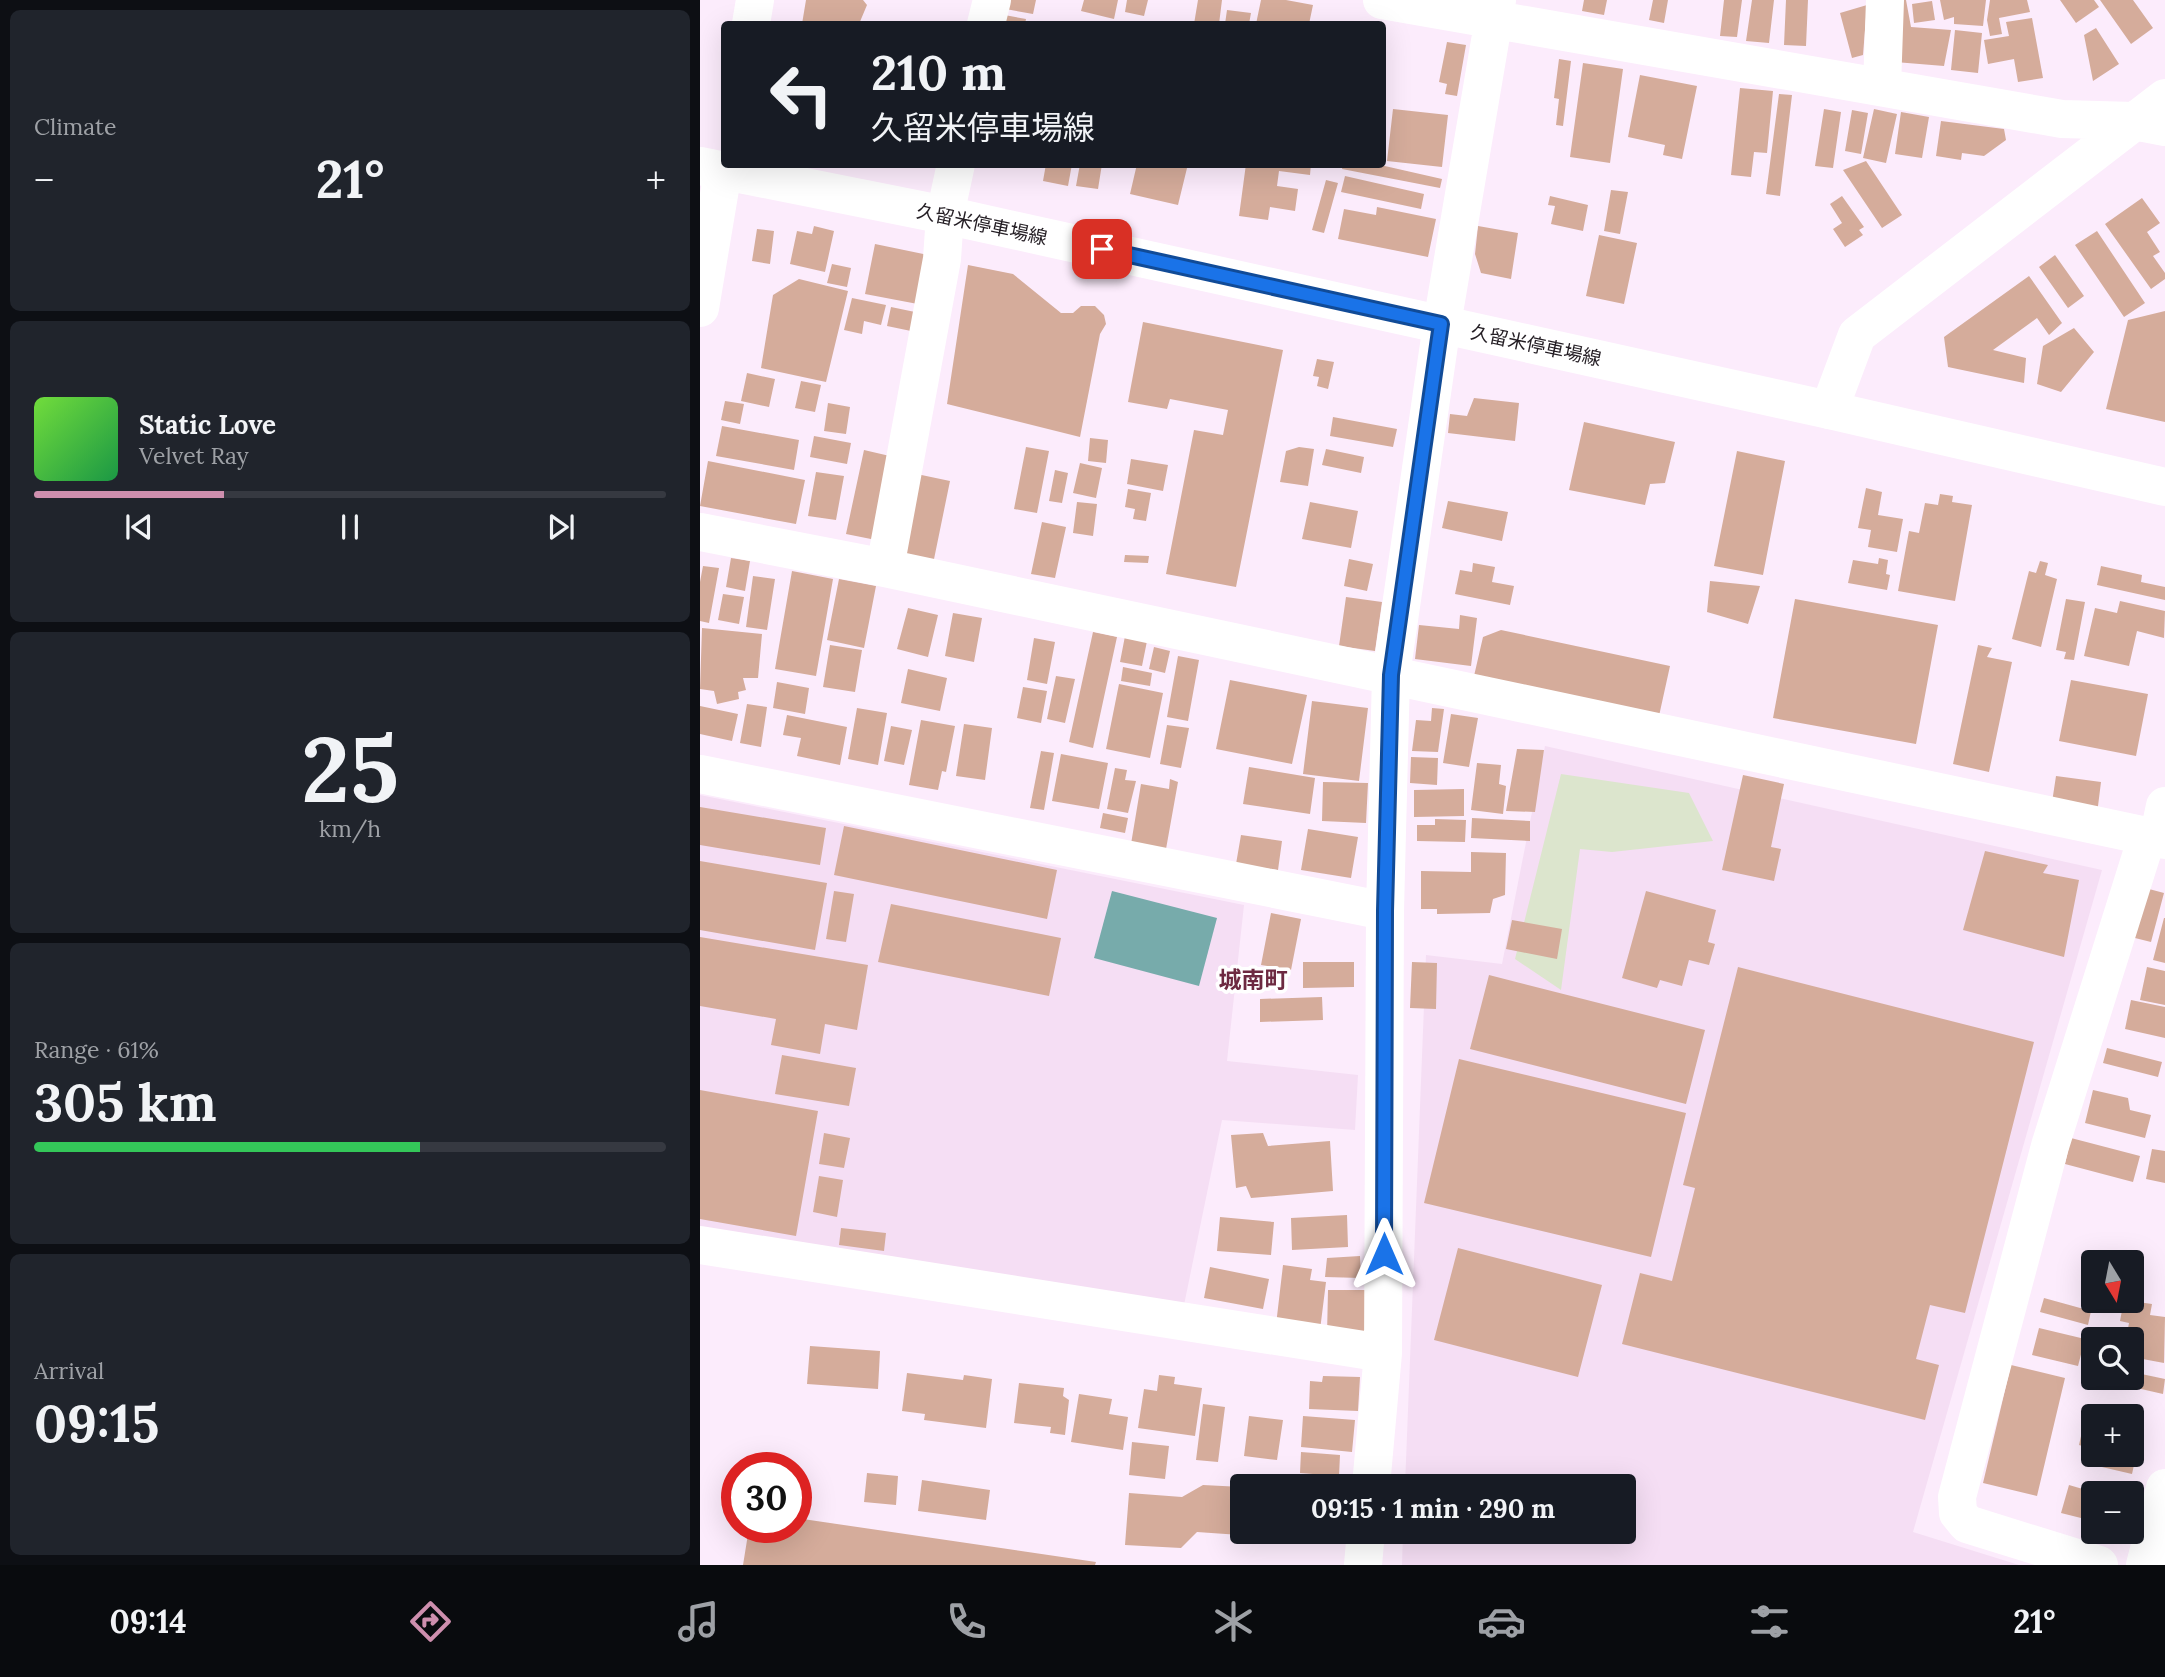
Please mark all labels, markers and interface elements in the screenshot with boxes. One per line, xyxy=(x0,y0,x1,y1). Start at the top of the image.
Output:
text: 210 m xyxy=(871,41,1006,103)
icon: left xyxy=(756,49,847,140)
text: 久留米停車場線 xyxy=(871,107,1095,148)
text: Climate xyxy=(34,112,116,141)
text: 21° xyxy=(316,146,384,212)
text: − xyxy=(34,156,54,204)
text: + xyxy=(646,156,666,204)
street label: 久留米停車場線 xyxy=(914,198,1050,250)
pin xyxy=(1072,219,1132,279)
icon: arrive xyxy=(1083,230,1121,268)
street label: 久留米停車場線 xyxy=(1468,319,1604,371)
text: Static Love xyxy=(139,408,276,441)
text: Velvet Ray xyxy=(139,441,249,470)
icon: previous xyxy=(120,508,158,546)
icon: pause xyxy=(331,508,369,546)
icon: next xyxy=(542,508,580,546)
text: 25 xyxy=(301,710,399,827)
text: km/h xyxy=(319,814,381,843)
district label: 城南町 xyxy=(1219,965,1288,994)
text: Range · 61% xyxy=(34,1035,159,1064)
text: 305 km xyxy=(34,1069,217,1135)
position arrow xyxy=(1347,1217,1421,1291)
north arrow xyxy=(2081,1250,2144,1312)
map controls xyxy=(2081,1250,2144,1544)
button: search xyxy=(2081,1327,2144,1390)
text: Arrival xyxy=(34,1356,104,1385)
text: 09:15 xyxy=(34,1390,159,1456)
button: + xyxy=(2081,1404,2144,1467)
speed limit sign: 30 xyxy=(721,1452,812,1543)
button: − xyxy=(2081,1481,2144,1544)
text: 09:15 · 1 min · 290 m xyxy=(1311,1492,1555,1525)
icon: directions xyxy=(406,1597,455,1646)
icon: music xyxy=(674,1597,723,1646)
icon: phone xyxy=(942,1597,991,1646)
icon: climate xyxy=(1209,1597,1258,1646)
icon: car xyxy=(1477,1597,1526,1646)
icon: filters xyxy=(1745,1597,1794,1646)
text: 09:14 xyxy=(109,1601,187,1642)
text: 21° xyxy=(2013,1601,2055,1642)

